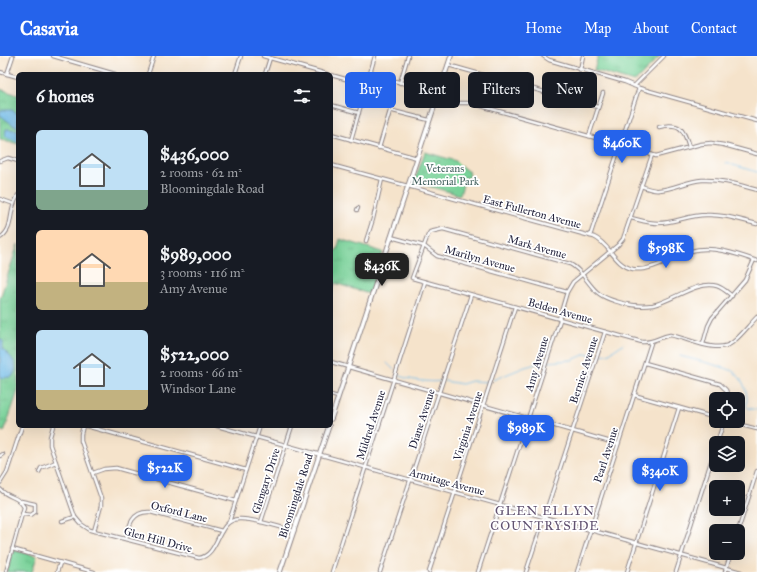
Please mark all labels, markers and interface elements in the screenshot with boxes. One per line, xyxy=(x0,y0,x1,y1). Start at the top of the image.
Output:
text: Casavia xyxy=(20,17,78,40)
text: Home xyxy=(525,20,562,37)
text: Map xyxy=(584,20,611,37)
text: About xyxy=(633,20,669,37)
text: Contact xyxy=(691,20,737,37)
chip: Buy xyxy=(345,72,396,108)
chip: Rent xyxy=(404,72,460,108)
chip: Filters xyxy=(468,72,534,108)
chip: New xyxy=(542,72,597,108)
icon: filters xyxy=(291,85,313,107)
text: 6 homes xyxy=(36,86,94,107)
pin: $460K xyxy=(594,130,650,164)
text: $460K xyxy=(603,135,641,151)
text: $436,000 xyxy=(160,144,229,165)
icon: home xyxy=(68,146,116,194)
park label: Veterans Memorial Park xyxy=(411,162,480,188)
text: 2 rooms · 62 m² xyxy=(160,165,242,181)
text: Bloomingdale Road xyxy=(160,181,264,197)
street label: East Fullerton Avenue xyxy=(481,193,583,231)
street label: Mark Avenue xyxy=(506,232,568,262)
pin: $598K xyxy=(638,235,694,269)
text: $598K xyxy=(648,240,684,256)
street label: Marilyn Avenue xyxy=(443,243,517,275)
text: $989,000 xyxy=(160,244,232,265)
icon: home xyxy=(68,246,116,294)
pin: $436K xyxy=(354,253,410,287)
text: $436K xyxy=(364,258,400,274)
text: 3 rooms · 116 m² xyxy=(160,265,245,281)
text: Amy Avenue xyxy=(160,281,227,297)
street label: Belden Avenue xyxy=(526,296,594,326)
street label: Amy Avenue xyxy=(522,334,552,394)
street label: Bernice Avenue xyxy=(567,335,601,405)
text: $522,000 xyxy=(160,344,229,365)
icon: home xyxy=(68,346,116,394)
text: 2 rooms · 66 m² xyxy=(160,365,242,381)
text: Windsor Lane xyxy=(160,381,236,397)
street label: Diane Avenue xyxy=(406,387,438,451)
street label: Mildred Avenue xyxy=(354,388,388,461)
street label: Virginia Avenue xyxy=(450,389,485,463)
map controls xyxy=(709,392,745,560)
button: locate xyxy=(709,392,745,428)
pin: $989K xyxy=(498,415,554,449)
text: $989K xyxy=(507,420,545,436)
street label: Pearl Avenue xyxy=(591,425,621,484)
button: layers xyxy=(709,436,745,472)
street label: Glengary Drive xyxy=(249,446,283,516)
street label: Bloomingdale Road xyxy=(276,452,316,540)
pin: $522K xyxy=(137,455,193,489)
pin: $340K xyxy=(632,458,688,492)
text: $522K xyxy=(147,460,183,476)
text: $340K xyxy=(641,463,679,479)
street label: Armitage Avenue xyxy=(407,465,486,498)
button: + xyxy=(709,480,745,516)
street label: Oxford Lane xyxy=(149,499,209,525)
district label: GLEN ELLYN COUNTRYSIDE xyxy=(490,503,600,534)
button: − xyxy=(709,524,745,560)
street label: Glen Hill Drive xyxy=(122,525,194,555)

